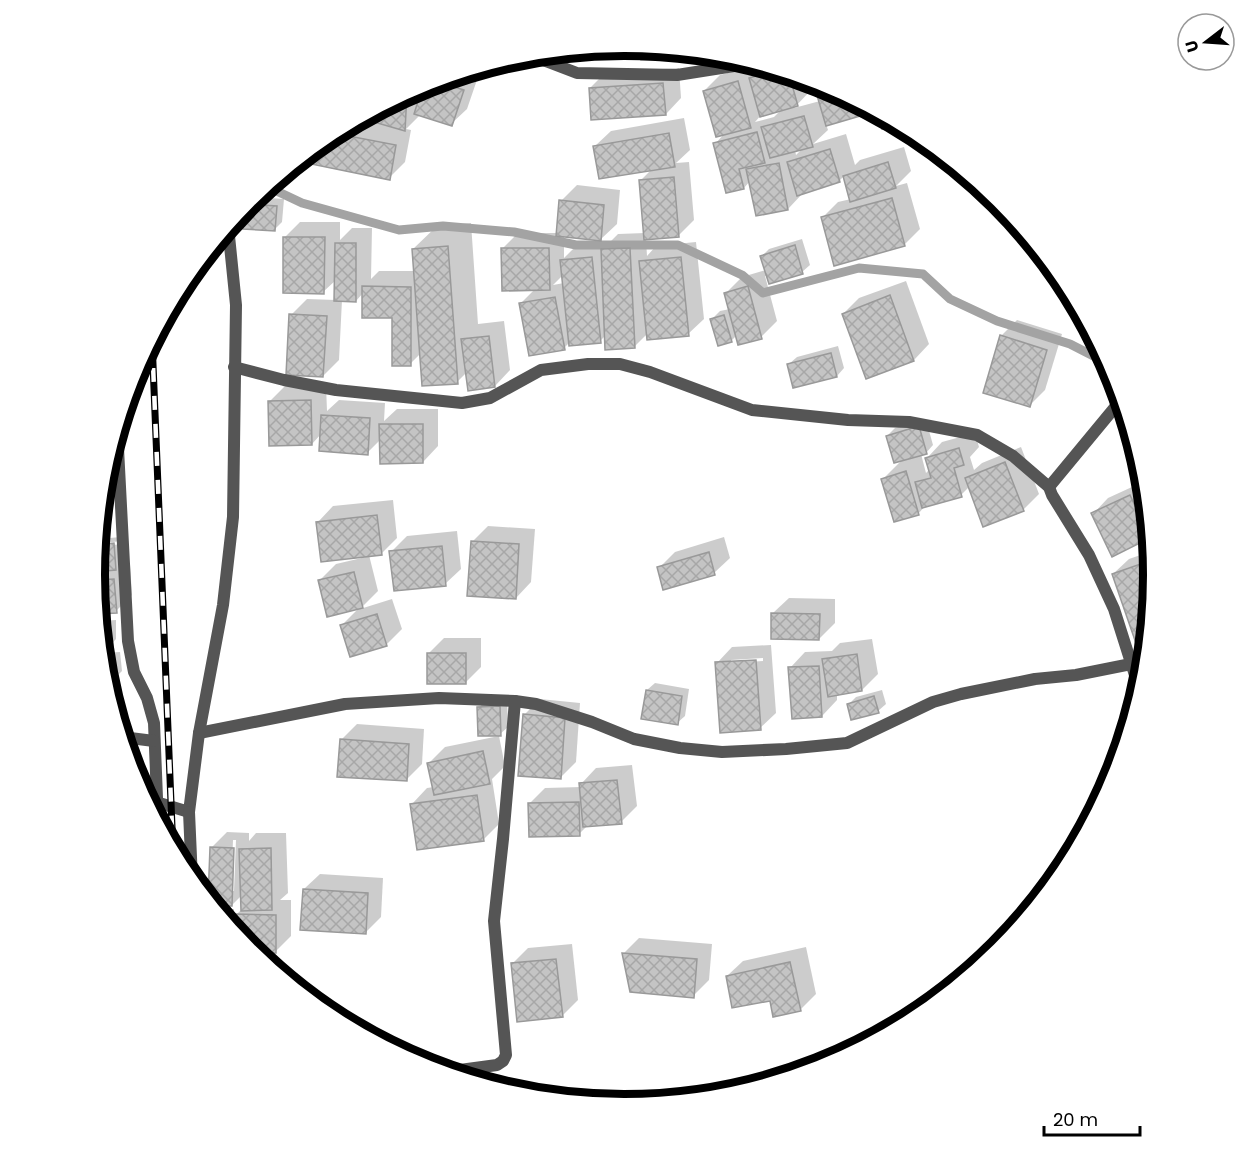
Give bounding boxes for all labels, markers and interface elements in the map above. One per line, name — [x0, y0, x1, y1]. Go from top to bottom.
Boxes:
north arrow — [1176, 12, 1236, 72]
text: U — [1179, 37, 1205, 55]
scale bar — [1044, 1099, 1140, 1137]
text: 20 m — [1053, 1107, 1098, 1132]

